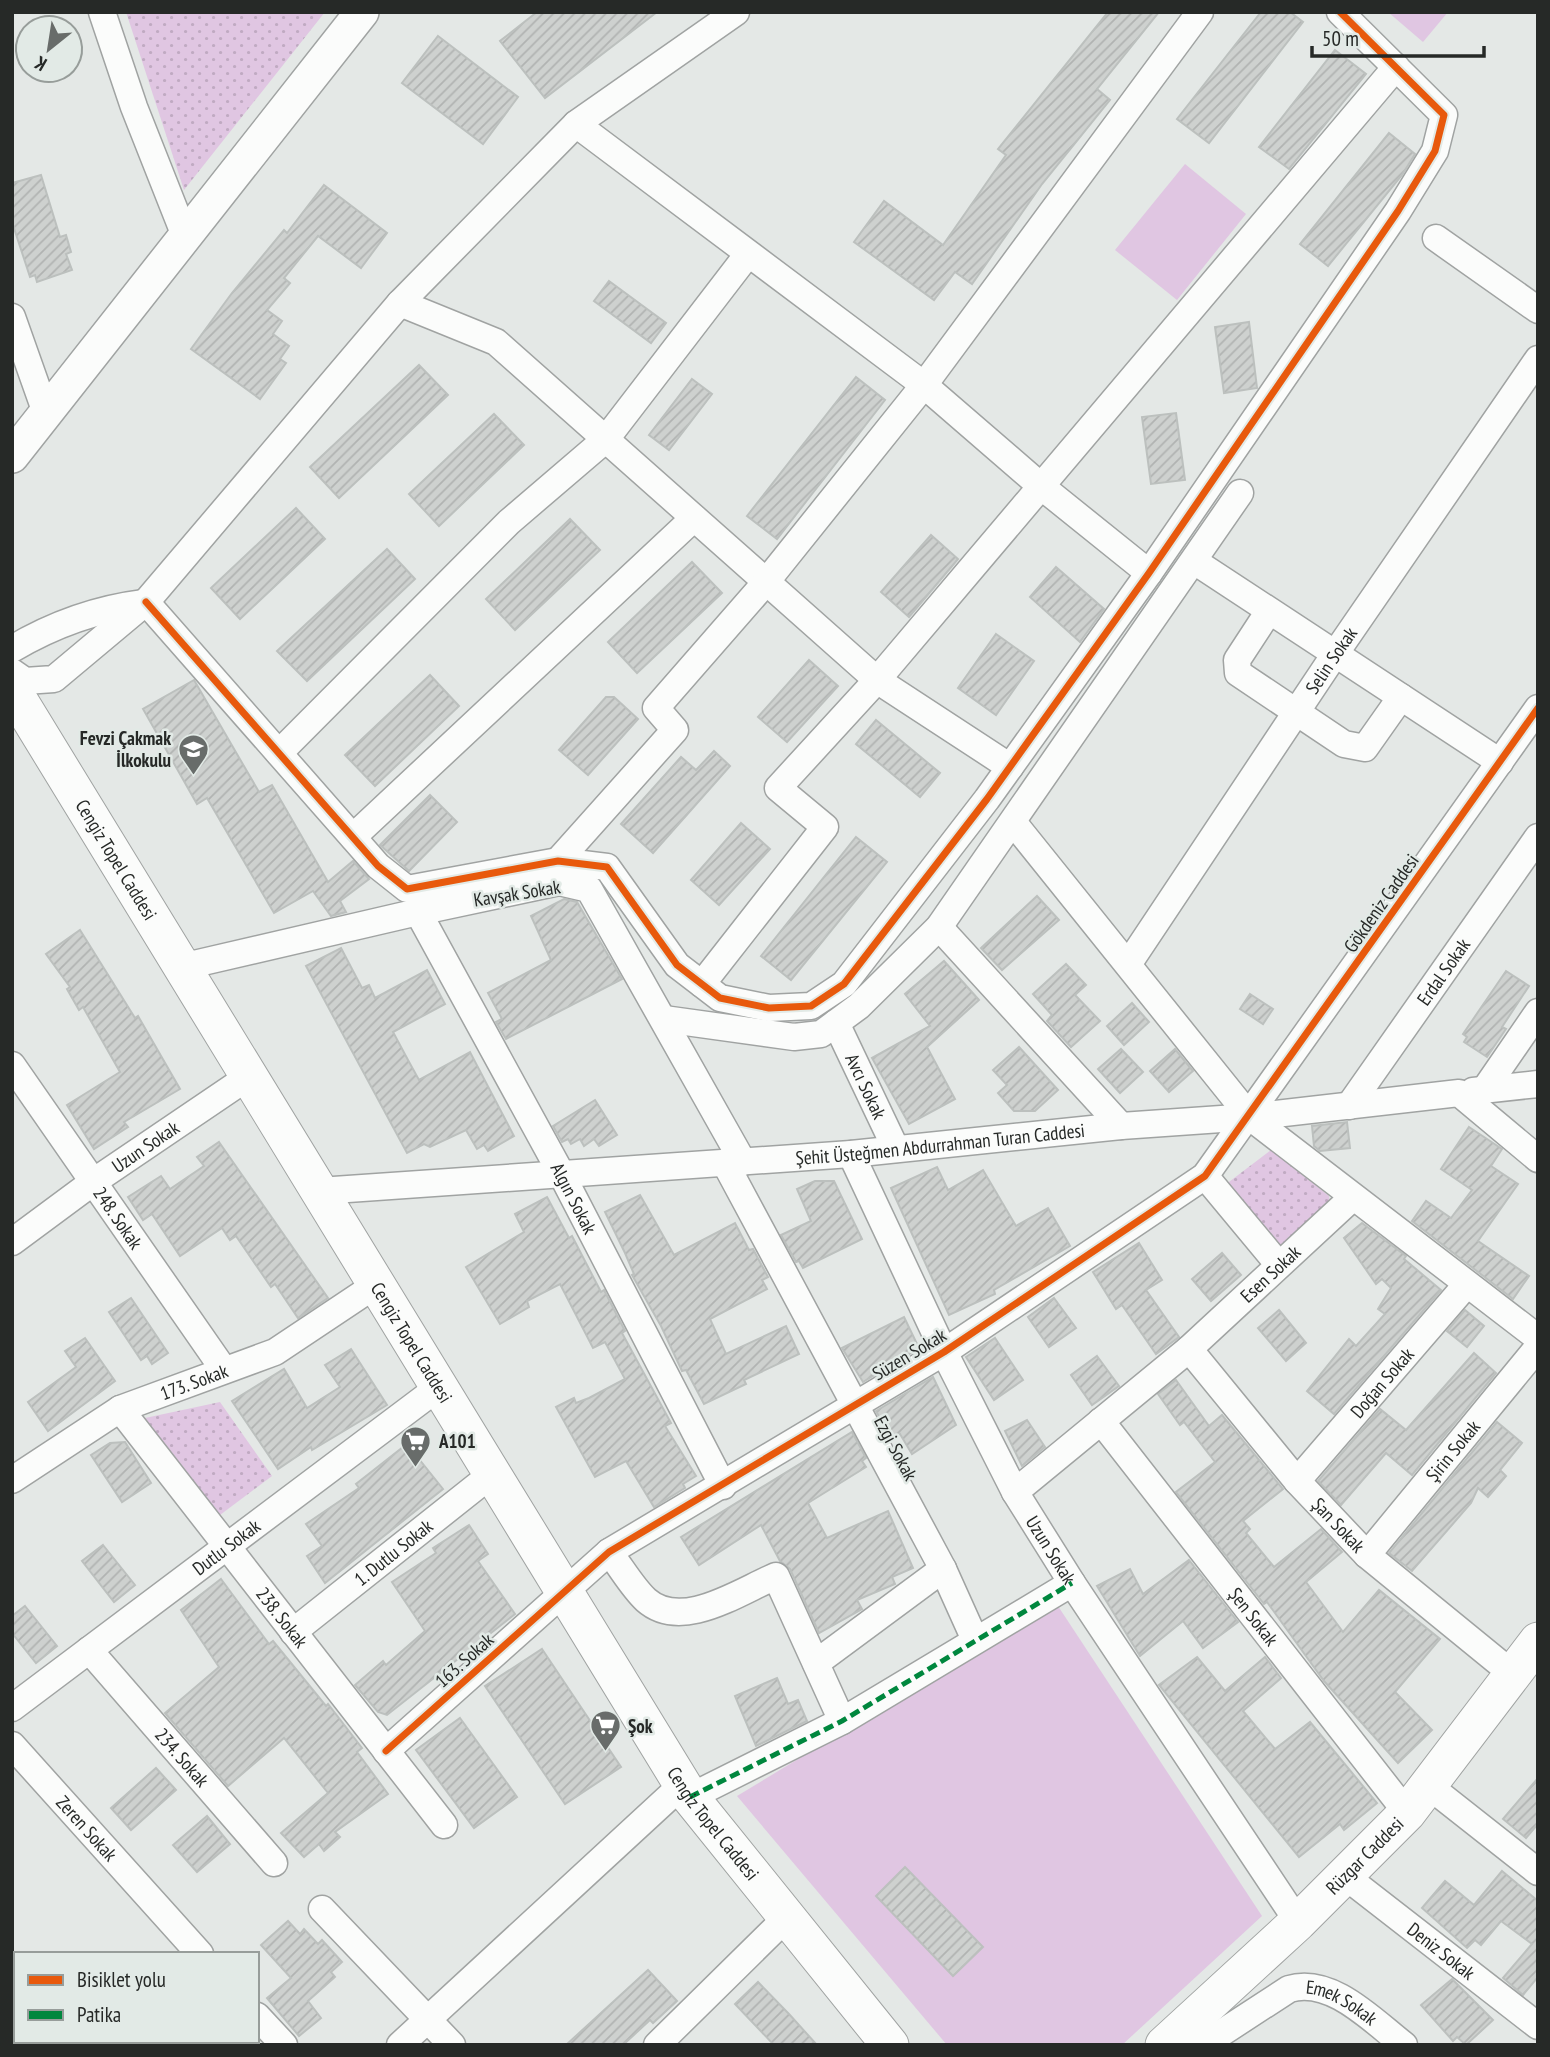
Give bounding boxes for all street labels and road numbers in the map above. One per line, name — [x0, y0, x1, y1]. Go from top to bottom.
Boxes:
street label: Selin Sokak — [1300, 622, 1363, 698]
street label: Cengiz Topel Caddesi — [70, 795, 162, 924]
street label: Gökdeniz Caddesi — [1338, 849, 1424, 957]
street label: Kavşak Sokak — [472, 874, 563, 912]
street label: Erdal Sokak — [1412, 933, 1475, 1010]
street label: Avcı Sokak — [840, 1050, 892, 1123]
street label: Uzun Sokak — [107, 1115, 184, 1178]
street label: Şehit Üsteğmen Abdurrahman Turan Caddesi — [795, 1118, 1086, 1170]
street label: Algın Sokak — [546, 1158, 603, 1238]
street label: 248. Sokak — [88, 1182, 149, 1254]
street label: Esen Sokak — [1235, 1239, 1306, 1308]
street label: Cengiz Topel Caddesi — [366, 1278, 458, 1407]
street label: Süzen Sokak — [868, 1322, 951, 1385]
street label: Doğan Sokak — [1345, 1342, 1419, 1423]
street label: 173. Sokak — [157, 1358, 232, 1405]
street label: Ezgi Sokak — [869, 1412, 923, 1485]
street label: Şirin Sokak — [1420, 1415, 1485, 1486]
street label: Şan Sokak — [1307, 1492, 1371, 1558]
street label: Uzun Sokak — [1021, 1511, 1082, 1589]
street label: Dutlu Sokak — [187, 1513, 265, 1580]
street label: 1. Dutlu Sokak — [349, 1514, 438, 1591]
street label: 238. Sokak — [251, 1582, 314, 1653]
street label: Şen Sokak — [1224, 1583, 1284, 1651]
street label: 163. Sokak — [430, 1627, 499, 1693]
street label: 234. Sokak — [150, 1723, 215, 1792]
street label: Cengiz Topel Caddesi — [662, 1762, 764, 1885]
street label: Zeren Sokak — [51, 1791, 123, 1866]
street label: Rüzgar Caddesi — [1321, 1812, 1408, 1899]
street label: Deniz Sokak — [1403, 1917, 1481, 1985]
street label: Emek Sokak — [1305, 1975, 1383, 2031]

